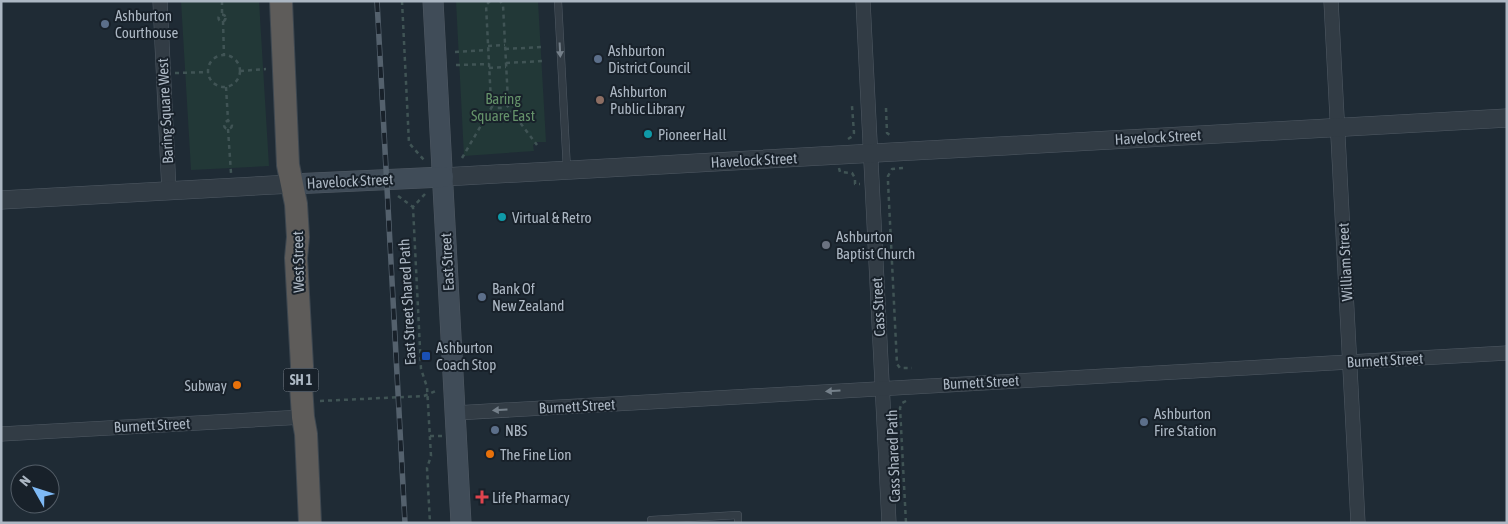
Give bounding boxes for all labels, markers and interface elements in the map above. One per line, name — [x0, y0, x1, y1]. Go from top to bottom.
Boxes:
place label: Ashburton Courthouse — [115, 7, 179, 41]
marker: Ashburton Courthouse — [99, 18, 111, 30]
one-way arrow — [557, 42, 565, 58]
place label: Ashburton District Council — [608, 42, 691, 76]
marker: Ashburton District Council — [592, 53, 604, 65]
street label: Baring Square West — [154, 58, 176, 164]
place label: Ashburton Public Library — [610, 83, 685, 117]
park label: Baring Square East — [471, 90, 535, 124]
marker: Ashburton Public Library — [594, 94, 606, 106]
place label: Pioneer Hall — [658, 126, 727, 143]
street label: Havelock Street — [1114, 126, 1202, 148]
marker: Pioneer Hall — [642, 128, 654, 140]
street label: Havelock Street — [710, 149, 798, 171]
street label: Havelock Street — [306, 170, 394, 192]
place label: Virtual & Retro — [512, 209, 592, 226]
marker: Virtual & Retro — [496, 211, 508, 223]
street label: William Street — [1334, 222, 1356, 302]
place label: Ashburton Baptist Church — [836, 228, 915, 262]
street label: West Street — [289, 231, 307, 293]
street label: East Street — [437, 233, 457, 291]
street label: East Street Shared Path — [395, 238, 419, 366]
marker: Ashburton Baptist Church — [820, 239, 832, 251]
street label: Cass Street — [868, 277, 888, 337]
place label: Bank Of New Zealand — [492, 280, 564, 314]
marker: Bank Of New Zealand — [476, 291, 488, 303]
place label: Ashburton Coach Stop — [436, 339, 496, 373]
marker: Ashburton Coach Stop — [420, 350, 432, 362]
street label: Burnett Street — [1346, 350, 1424, 370]
road number: SH 1 — [284, 368, 318, 392]
street label: Burnett Street — [942, 372, 1020, 392]
place label: Subway — [185, 377, 227, 394]
marker: Subway — [231, 379, 243, 391]
one-way arrow — [825, 388, 841, 396]
street label: Burnett Street — [538, 396, 616, 416]
place label: Ashburton Fire Station — [1154, 405, 1216, 439]
one-way arrow — [492, 407, 508, 415]
street label: Cass Shared Path — [883, 409, 903, 503]
street label: Burnett Street — [113, 415, 191, 435]
marker: Ashburton Fire Station — [1138, 416, 1150, 428]
place label: NBS — [505, 422, 527, 439]
marker: NBS — [489, 424, 501, 436]
place label: The Fine Lion — [500, 446, 572, 463]
marker: The Fine Lion — [484, 448, 496, 460]
north arrow — [10, 464, 60, 514]
text: N — [16, 473, 34, 489]
place label: Life Pharmacy — [492, 489, 570, 506]
marker: Life Pharmacy — [476, 491, 488, 503]

